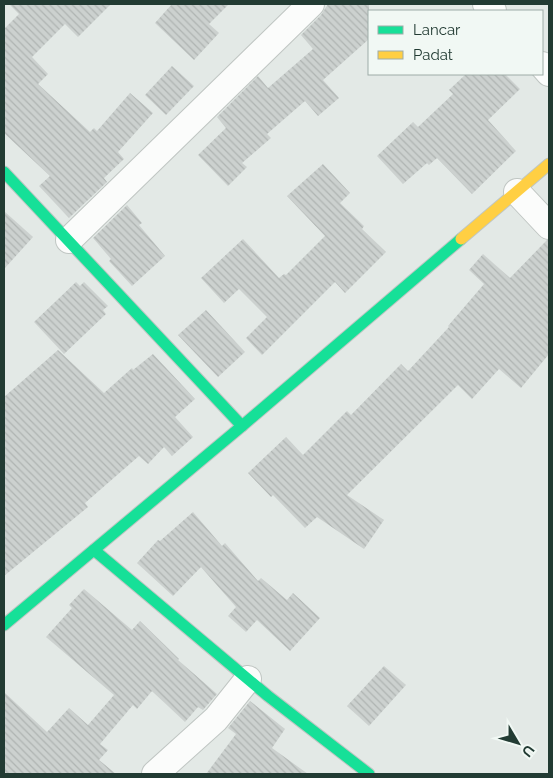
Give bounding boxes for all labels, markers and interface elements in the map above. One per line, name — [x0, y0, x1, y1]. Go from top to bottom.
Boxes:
legend — [368, 10, 543, 75]
text: Lancar — [413, 21, 461, 39]
text: Padat — [413, 46, 453, 64]
north arrow — [493, 718, 543, 768]
text: U — [519, 742, 538, 760]

